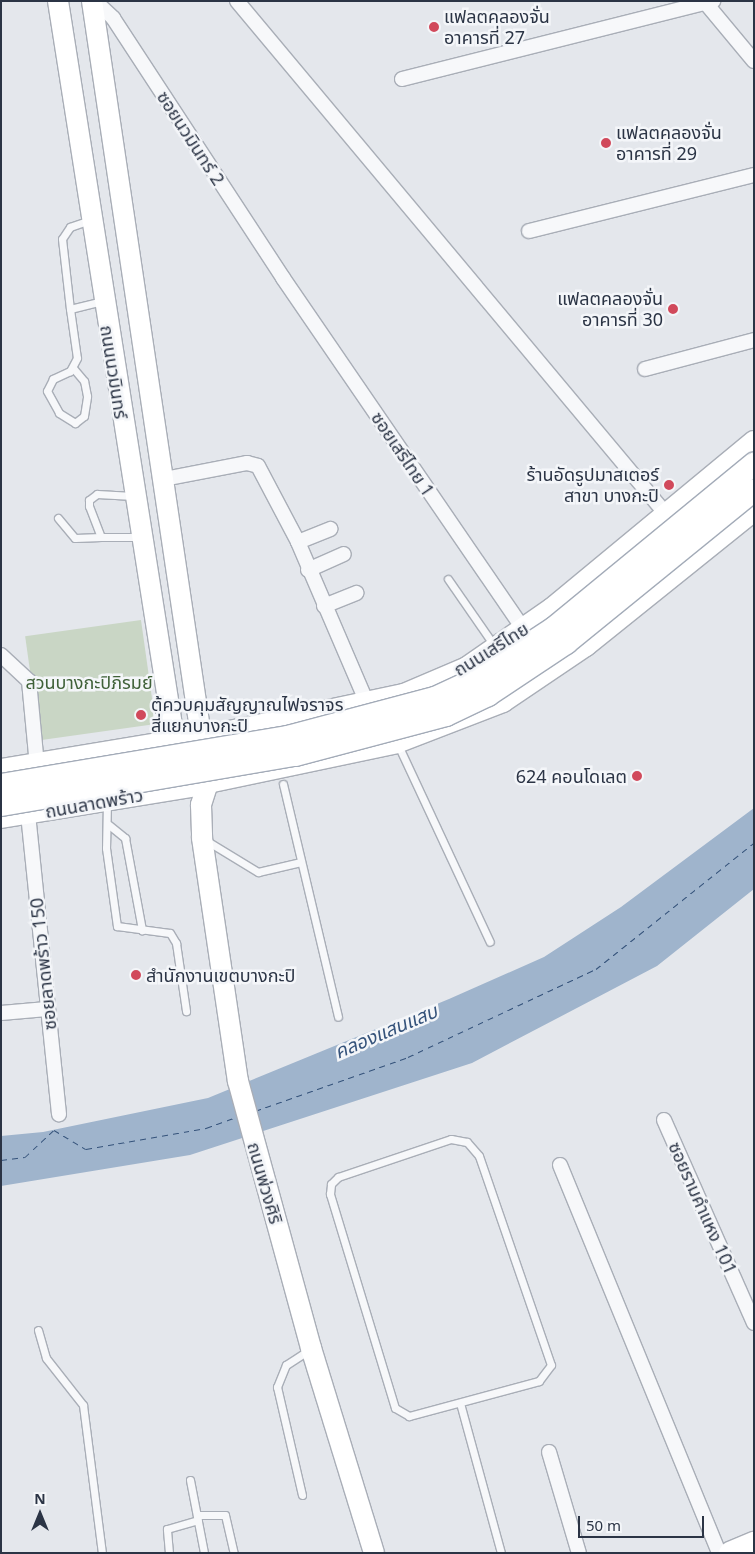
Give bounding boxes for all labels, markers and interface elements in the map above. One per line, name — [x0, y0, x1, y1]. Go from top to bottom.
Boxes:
place label: แฟลตคลองจั่น อาคารที่ 27 — [444, 6, 550, 48]
marker: แฟลตคลองจั่น อาคารที่ 27 — [428, 21, 440, 33]
street label: ซอยนวมินทร์ 2 — [153, 87, 229, 189]
place label: แฟลตคลองจั่น อาคารที่ 29 — [616, 122, 722, 164]
marker: แฟลตคลองจั่น อาคารที่ 29 — [600, 137, 612, 149]
place label: แฟลตคลองจั่น อาคารที่ 30 — [557, 288, 663, 330]
marker: แฟลตคลองจั่น อาคารที่ 30 — [667, 303, 679, 315]
street label: ถนนนวมินทร์ — [96, 324, 132, 420]
street label: ซอยเสรีไทย 1 — [367, 408, 439, 500]
place label: ร้านอัดรูปมาสเตอร์ สาขา บางกะปิ — [526, 464, 659, 506]
marker: ร้านอัดรูปมาสเตอร์ สาขา บางกะปิ — [663, 479, 675, 491]
street label: ถนนเสรีไทย — [450, 618, 532, 680]
park label: สวนบางกะปิภิรมย์ — [25, 671, 153, 693]
place label: ตู้ควบคุมสัญญาณไฟจราจร สี่แยกบางกะปิ — [151, 694, 343, 736]
marker: ตู้ควบคุมสัญญาณไฟจราจร สี่แยกบางกะปิ — [135, 709, 147, 721]
place label: 624 คอนโดเลต — [516, 765, 627, 787]
marker: 624 คอนโดเลต — [631, 770, 643, 782]
street label: ถนนลาดพร้าว — [43, 784, 145, 822]
street label: ซอยลาดพร้าว 150 — [25, 897, 61, 1031]
place label: สำนักงานเขตบางกะปิ — [146, 964, 295, 986]
marker: สำนักงานเขตบางกะปิ — [130, 969, 142, 981]
water label: คลองแสนแสบ — [331, 1000, 441, 1064]
street label: ซอยรามคำแหง 101 — [664, 1138, 742, 1278]
street label: ถนนพ่วงศิริ — [243, 1140, 287, 1226]
north arrow — [15, 1489, 65, 1539]
text: N — [34, 1489, 46, 1508]
scale bar — [580, 1506, 706, 1538]
text: 50 m — [586, 1515, 621, 1535]

